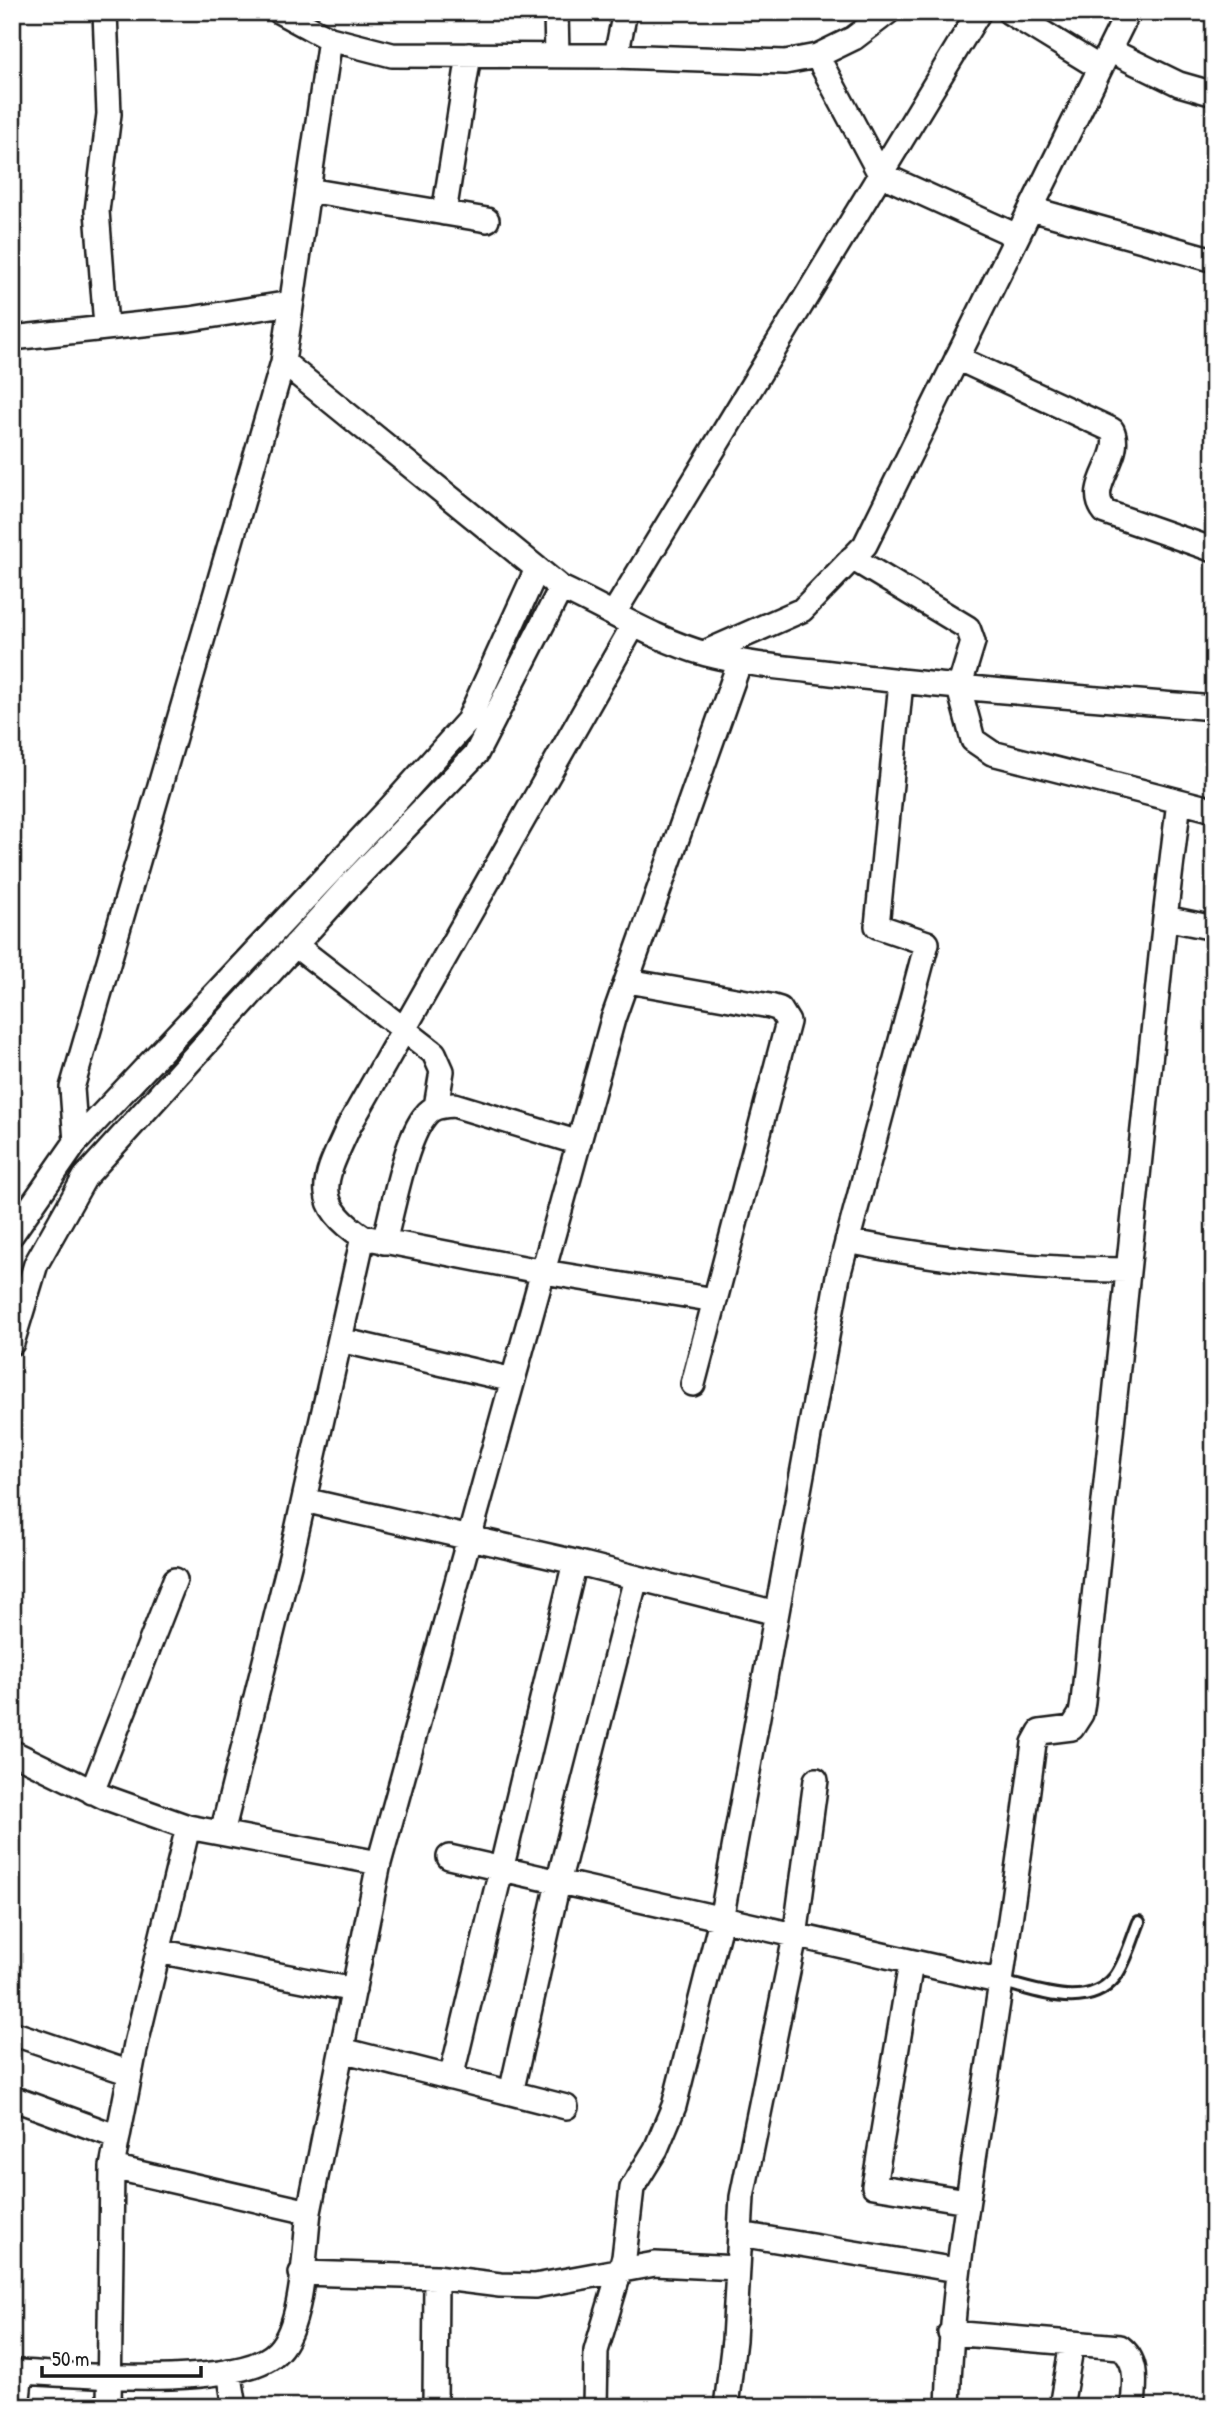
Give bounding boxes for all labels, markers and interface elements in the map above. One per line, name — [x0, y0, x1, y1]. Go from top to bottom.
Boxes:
scale bar — [42, 2335, 201, 2379]
text: 50 m — [52, 2344, 89, 2373]

